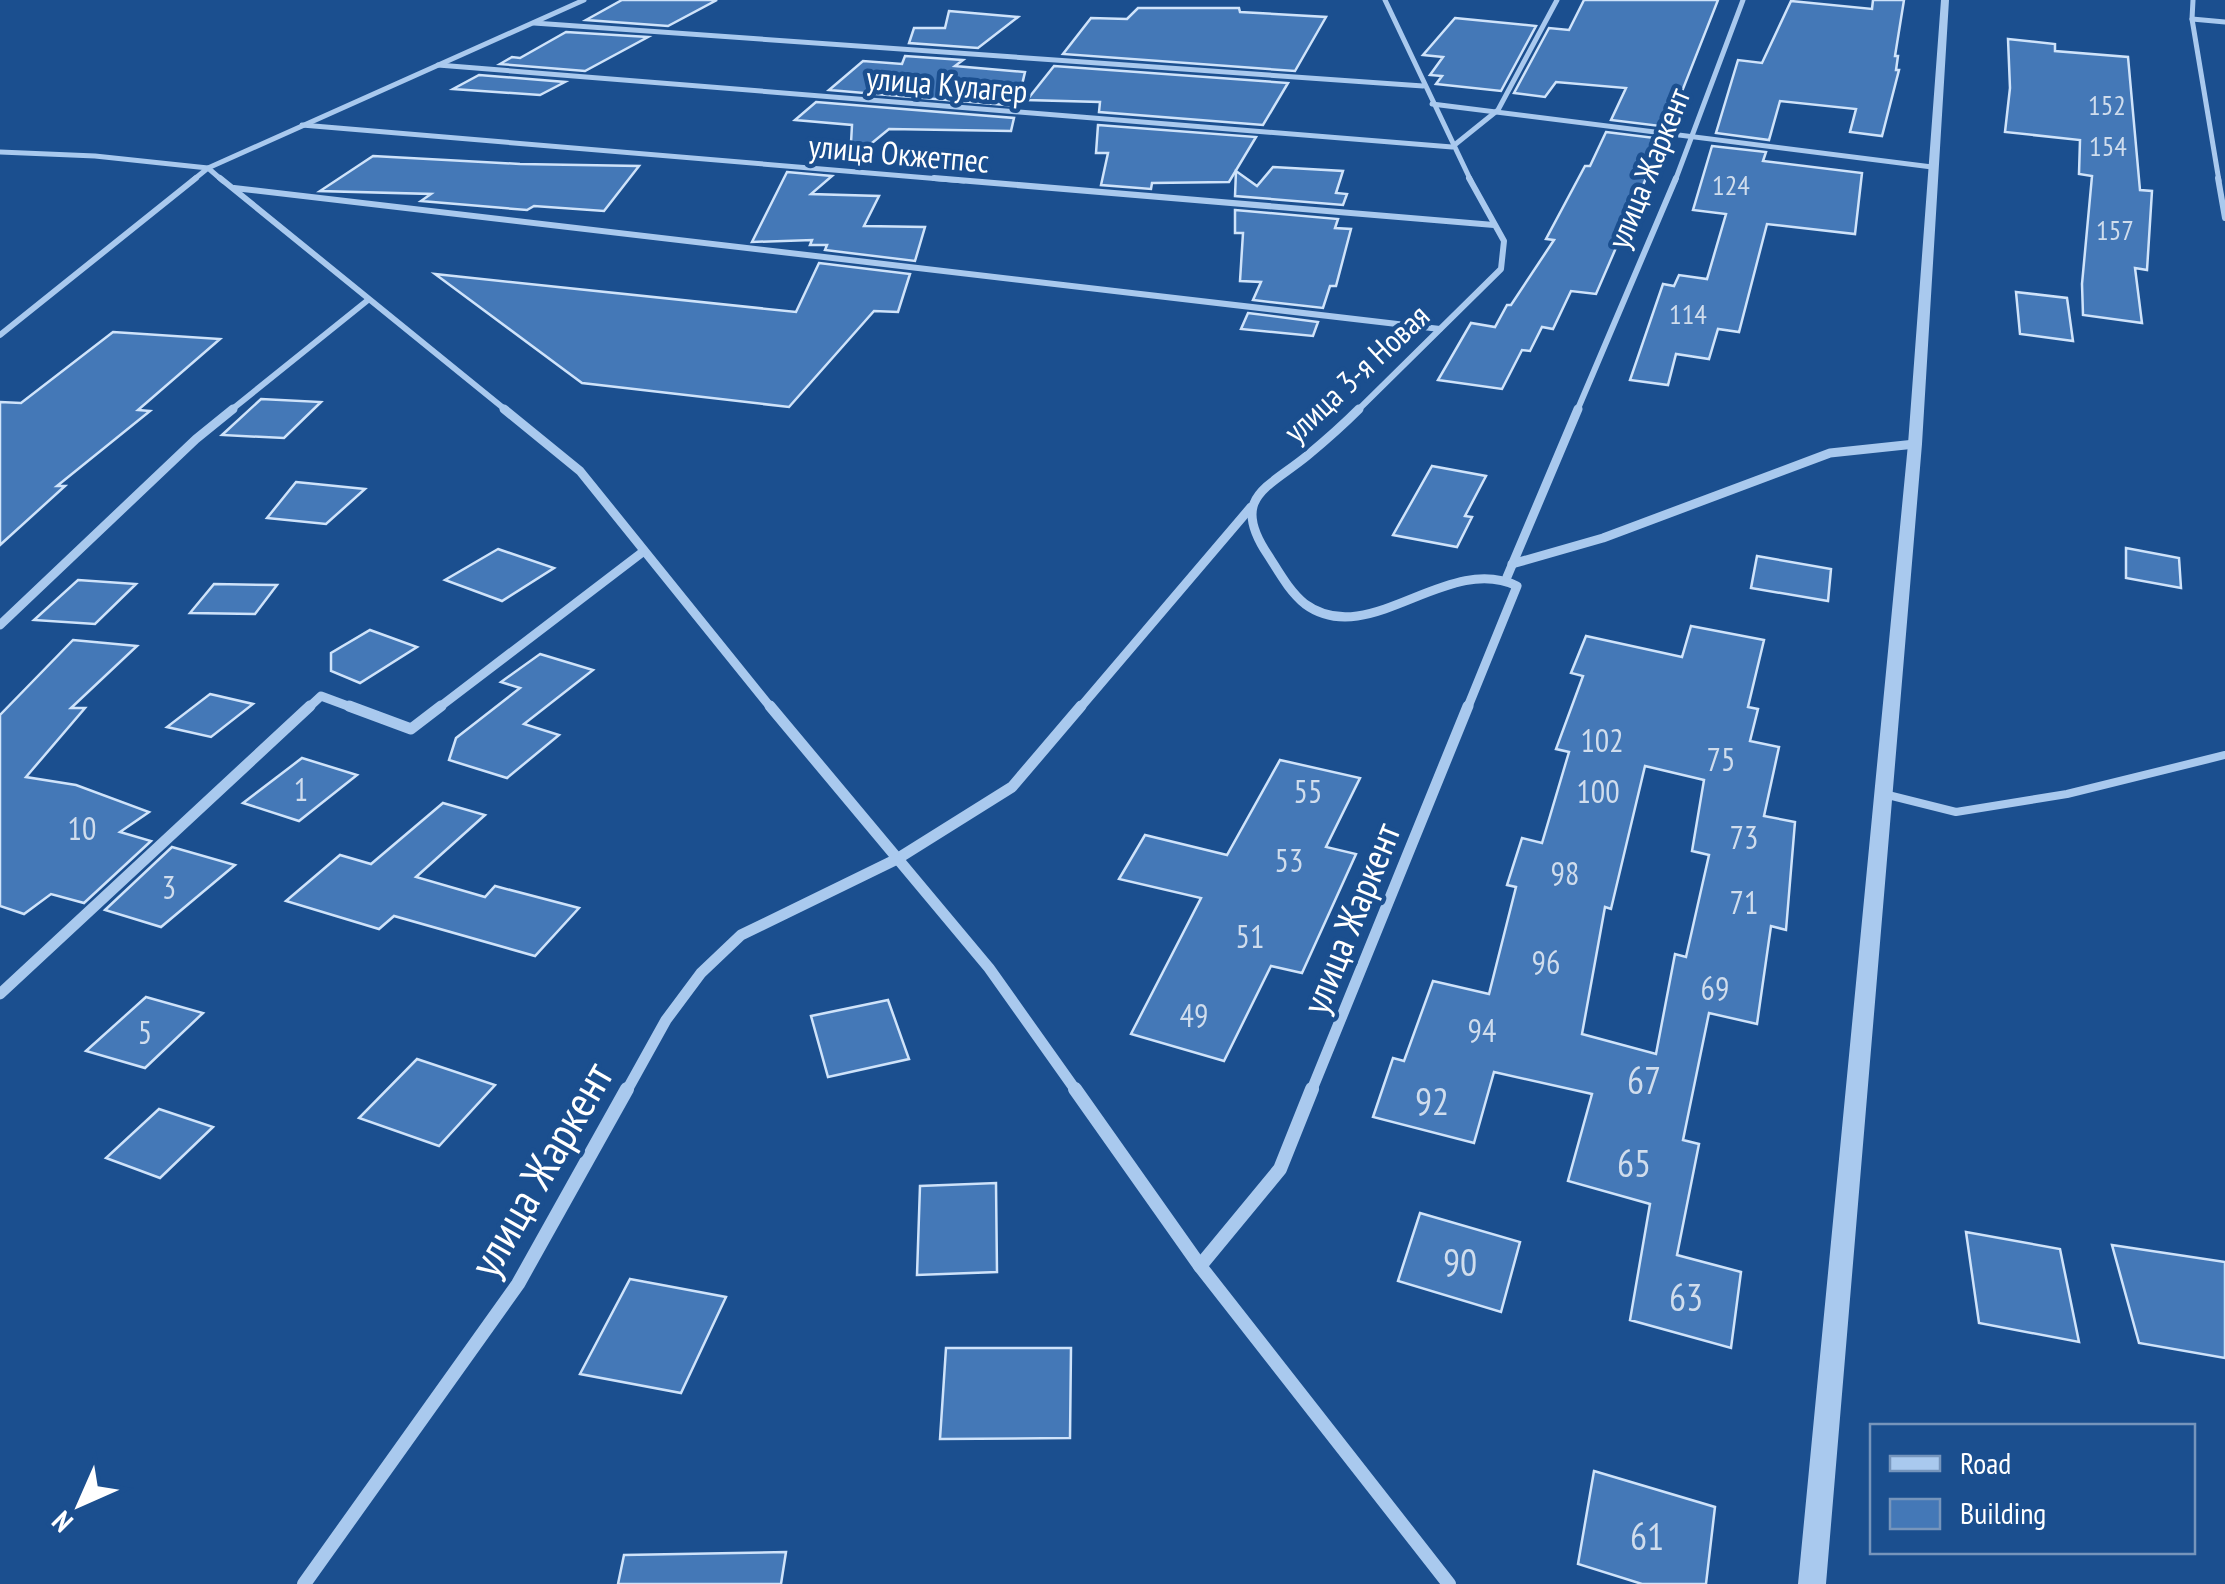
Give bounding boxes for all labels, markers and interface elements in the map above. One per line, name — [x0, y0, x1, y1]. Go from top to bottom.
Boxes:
street label: улица Кулагер — [865, 56, 1029, 112]
street label: улица Жаркент — [1597, 81, 1700, 254]
house number: 152 — [2088, 86, 2126, 123]
street label: улица Окжетпес — [807, 124, 991, 182]
house number: 154 — [2089, 127, 2127, 164]
house number: 124 — [1712, 166, 1750, 203]
house number: 157 — [2096, 211, 2134, 248]
street label: улица 3-я Новая — [1274, 295, 1438, 451]
house number: 114 — [1669, 295, 1707, 332]
house number: 102 — [1580, 719, 1624, 761]
house number: 75 — [1707, 738, 1735, 780]
house number: 1 — [294, 768, 308, 810]
house number: 55 — [1294, 770, 1322, 812]
house number: 100 — [1576, 770, 1620, 812]
house number: 10 — [68, 807, 96, 849]
street label: улица Жаркент — [1290, 815, 1411, 1021]
house number: 73 — [1730, 816, 1758, 858]
house number: 53 — [1275, 839, 1303, 881]
house number: 98 — [1551, 852, 1579, 894]
house number: 3 — [162, 866, 176, 908]
house number: 71 — [1730, 881, 1758, 923]
house number: 51 — [1236, 915, 1264, 957]
house number: 96 — [1532, 941, 1560, 983]
house number: 69 — [1701, 967, 1729, 1009]
house number: 49 — [1180, 994, 1208, 1036]
house number: 94 — [1468, 1009, 1496, 1051]
house number: 5 — [138, 1011, 152, 1053]
street label: улица Жаркент — [455, 1051, 625, 1287]
house number: 67 — [1627, 1055, 1661, 1104]
house number: 92 — [1415, 1076, 1449, 1125]
house number: 65 — [1617, 1138, 1651, 1187]
house number: 90 — [1443, 1237, 1477, 1286]
house number: 63 — [1669, 1272, 1703, 1321]
legend — [1870, 1424, 2195, 1554]
text: Road — [1960, 1443, 2011, 1482]
north arrow — [30, 1454, 130, 1554]
text: Building — [1960, 1493, 2046, 1532]
text: N — [44, 1504, 80, 1540]
house number: 61 — [1630, 1511, 1664, 1560]

